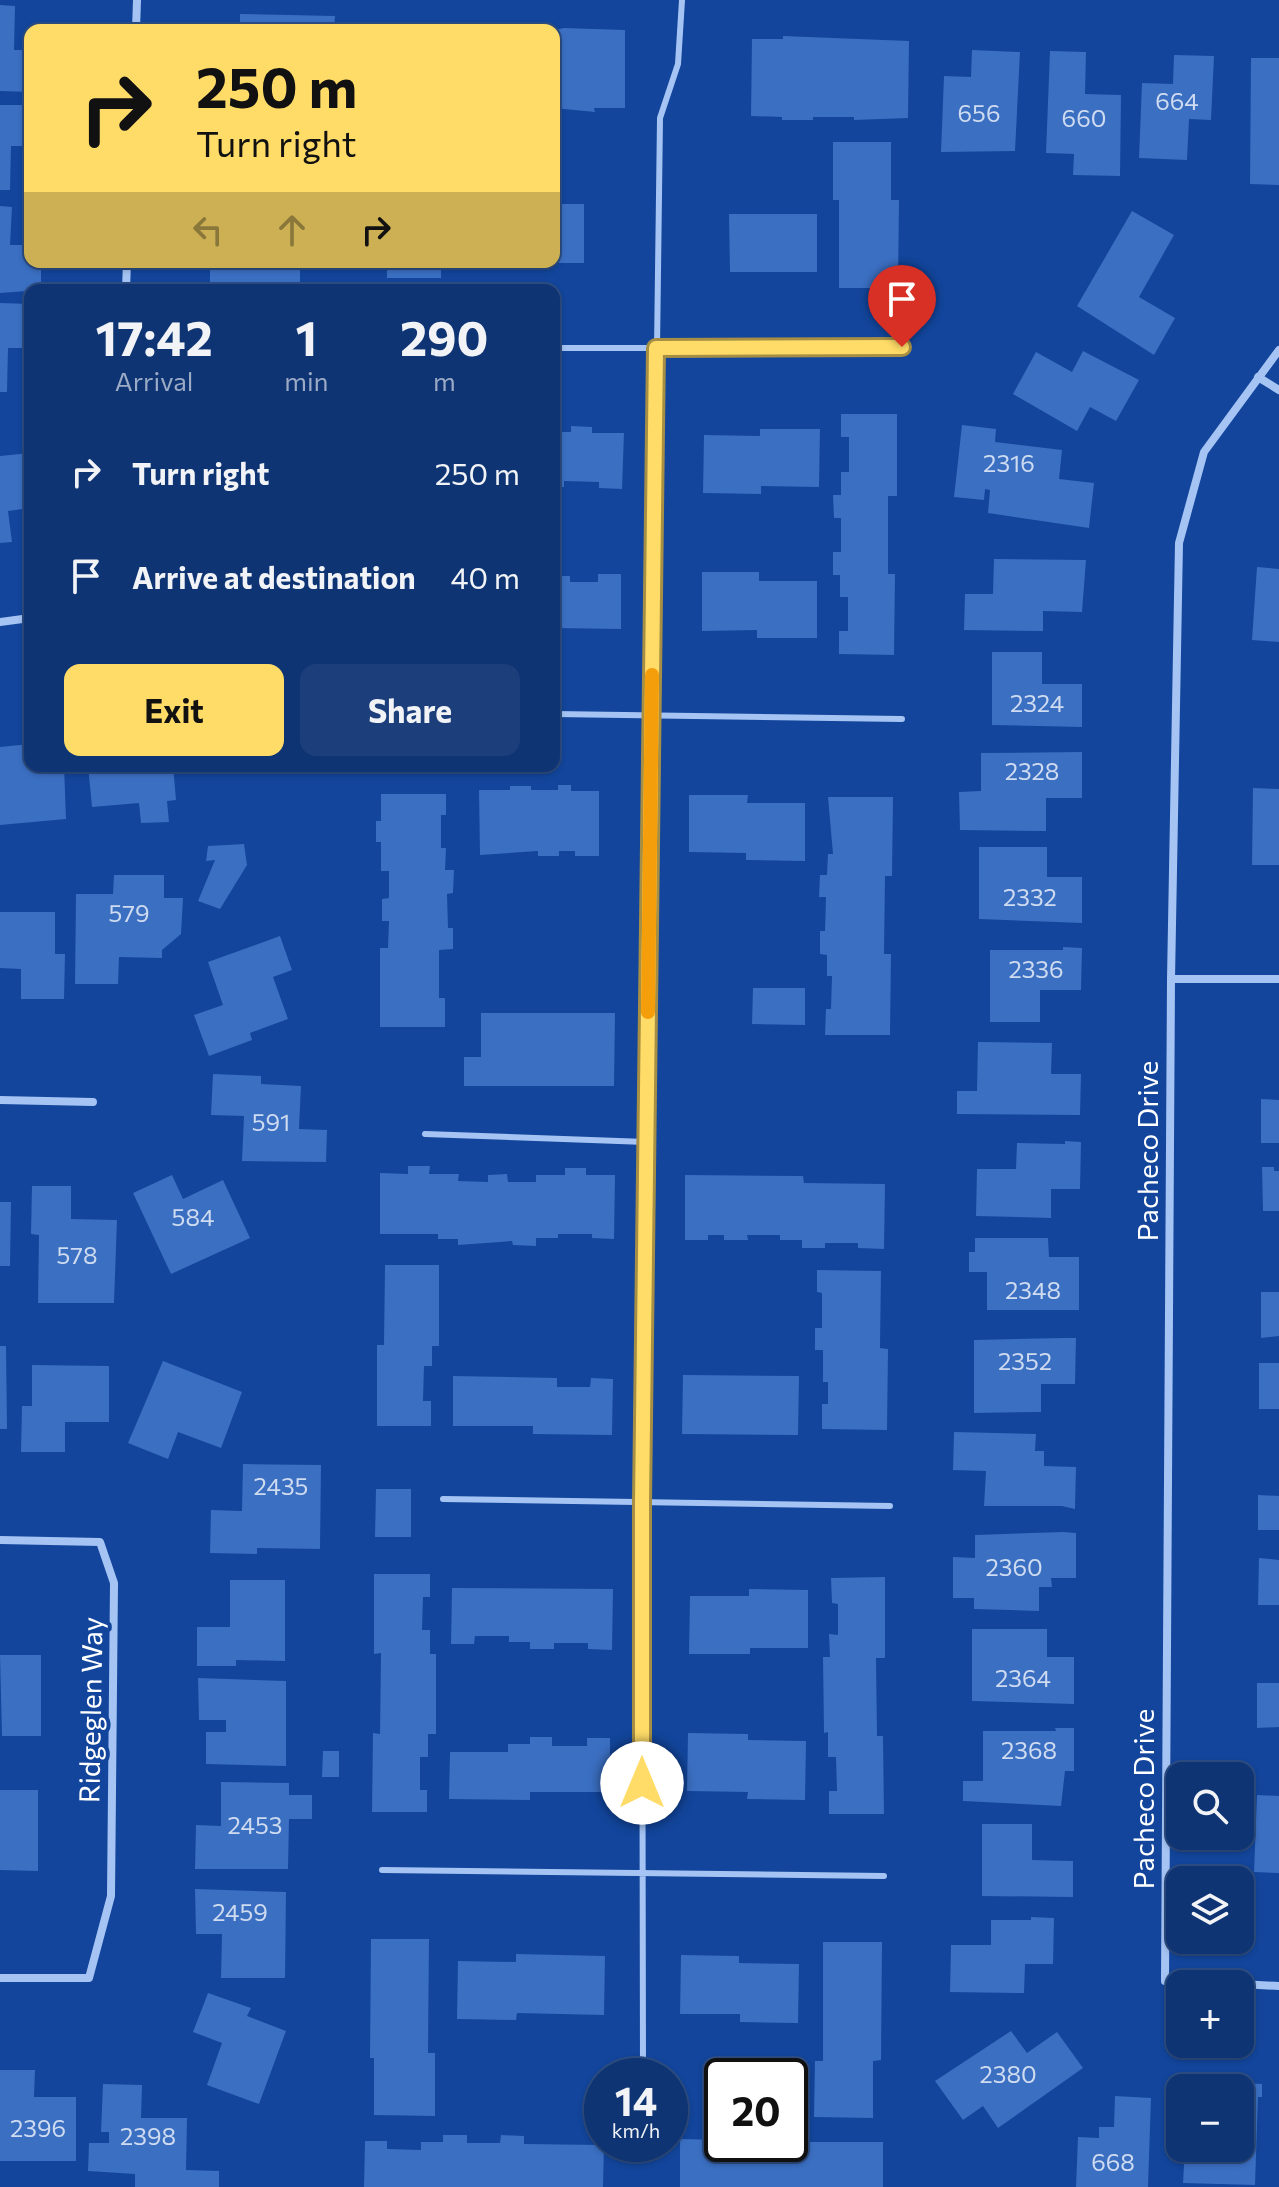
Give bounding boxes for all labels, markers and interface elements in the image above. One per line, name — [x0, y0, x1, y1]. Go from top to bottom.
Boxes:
text: 250 m — [196, 51, 357, 120]
icon: right — [64, 56, 168, 160]
house number: 664 — [1155, 86, 1199, 115]
house number: 656 — [958, 98, 1000, 127]
house number: 660 — [1062, 103, 1106, 132]
text: Turn right — [196, 120, 357, 164]
icon: left — [186, 208, 230, 252]
icon: ahead — [270, 208, 314, 252]
icon: right — [354, 208, 398, 252]
pin — [868, 265, 936, 347]
icon: arrive — [880, 277, 924, 321]
text: 17:42 — [96, 307, 213, 366]
text: 1 — [295, 307, 317, 366]
text: 290 — [400, 307, 489, 366]
text: Arrival — [115, 365, 193, 396]
text: min — [284, 365, 328, 396]
text: m — [433, 365, 456, 396]
house number: 2316 — [983, 448, 1035, 477]
icon: right — [64, 450, 108, 494]
text: Turn right — [132, 454, 269, 491]
text: 250 m — [435, 454, 520, 491]
icon: arrive — [64, 554, 108, 598]
text: Arrive at destination — [132, 558, 416, 595]
text: 40 m — [451, 558, 520, 595]
button: Exit — [64, 664, 284, 756]
button: Share — [300, 664, 520, 756]
house number: 2324 — [1010, 688, 1064, 717]
house number: 2328 — [1005, 756, 1059, 785]
house number: 2332 — [1003, 882, 1057, 911]
house number: 579 — [109, 898, 149, 927]
house number: 2336 — [1008, 954, 1064, 983]
street label: Pacheco Drive — [1130, 1061, 1164, 1241]
house number: 591 — [252, 1107, 290, 1136]
house number: 584 — [172, 1202, 214, 1231]
house number: 578 — [57, 1240, 97, 1269]
house number: 2348 — [1005, 1275, 1061, 1304]
house number: 2352 — [998, 1346, 1052, 1375]
house number: 2435 — [254, 1471, 308, 1500]
house number: 2360 — [985, 1552, 1043, 1581]
street label: Ridgeglen Way — [71, 1617, 109, 1803]
house number: 2364 — [995, 1663, 1051, 1692]
street label: Pacheco Drive — [1126, 1709, 1160, 1889]
house number: 2368 — [1001, 1735, 1057, 1764]
position arrow — [600, 1741, 684, 1825]
map controls — [1166, 1762, 1254, 2162]
button: search — [1166, 1762, 1254, 1850]
house number: 2453 — [228, 1810, 282, 1839]
button: layers — [1166, 1866, 1254, 1954]
house number: 2459 — [212, 1897, 268, 1926]
button: + — [1166, 1970, 1254, 2058]
speed limit sign: 20 — [704, 2058, 808, 2162]
house number: 2380 — [979, 2059, 1037, 2088]
button: − — [1166, 2074, 1254, 2162]
text: 14 — [615, 2075, 657, 2124]
house number: 2396 — [10, 2113, 66, 2142]
text: km/h — [612, 2118, 660, 2142]
house number: 2398 — [120, 2121, 176, 2150]
house number: 668 — [1091, 2147, 1135, 2176]

